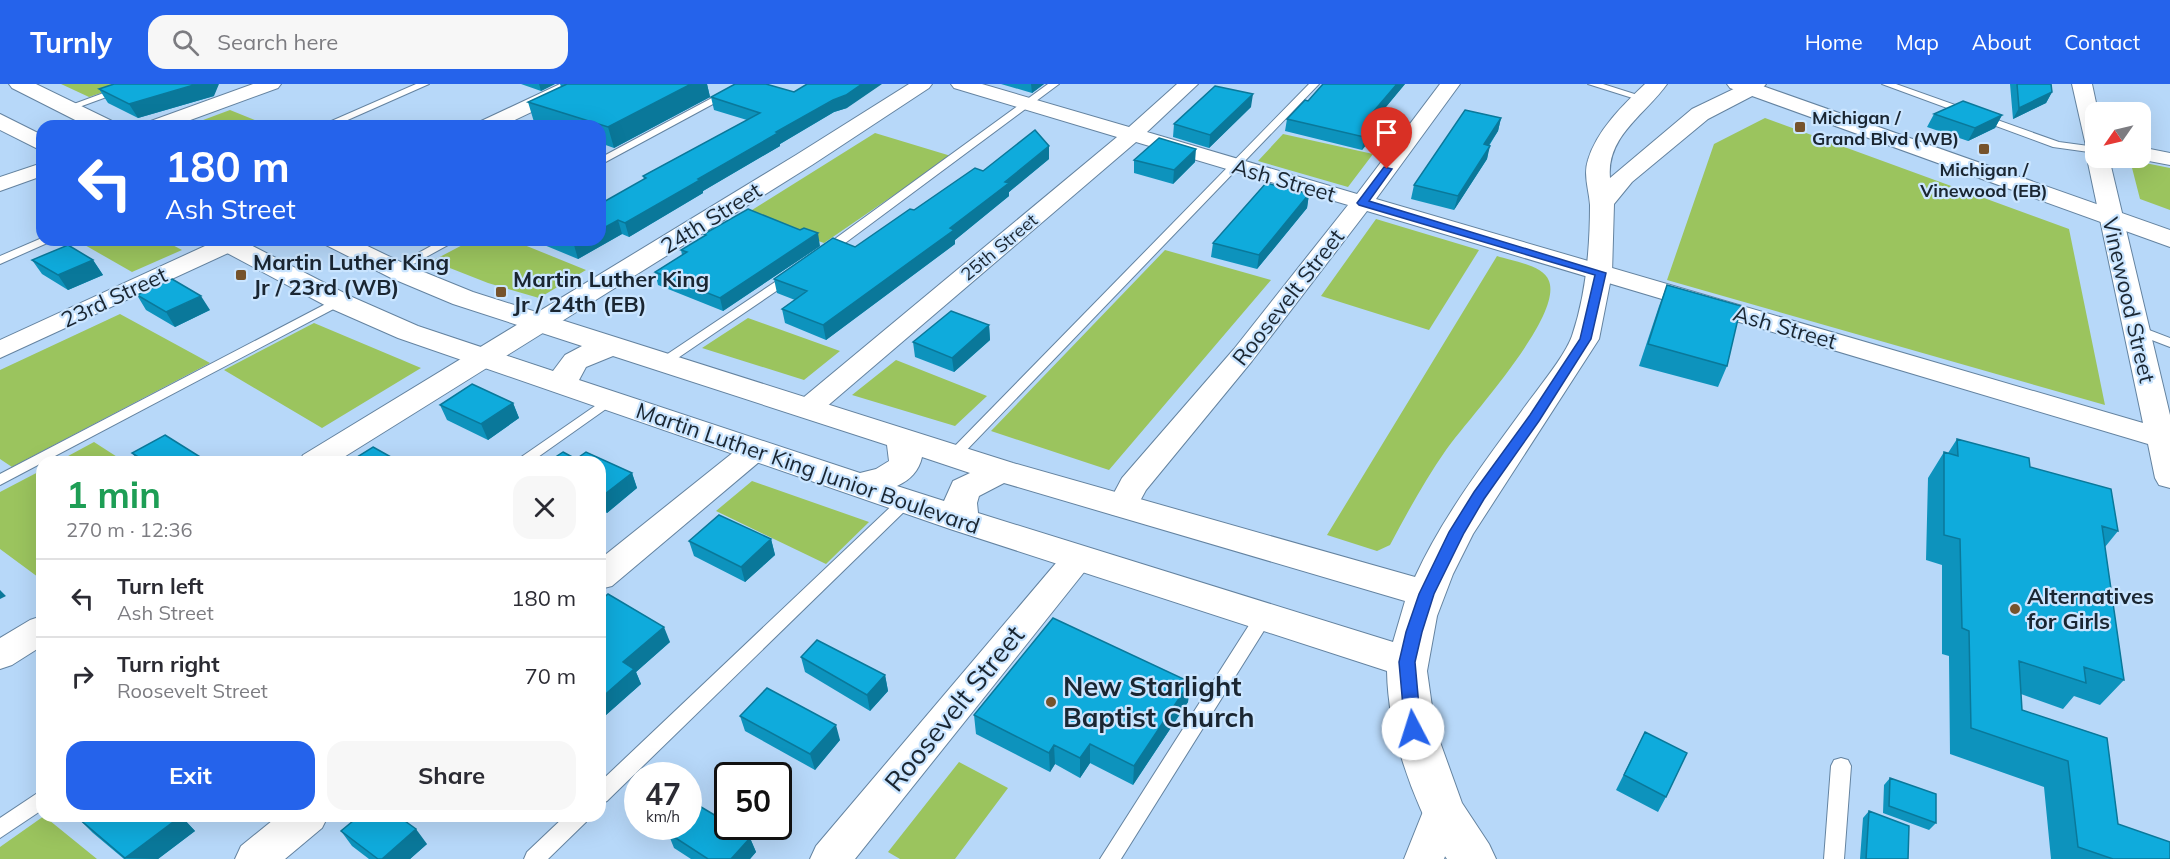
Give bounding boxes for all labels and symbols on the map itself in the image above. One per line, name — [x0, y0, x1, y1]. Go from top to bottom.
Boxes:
north arrow — [2085, 102, 2151, 168]
place label: Michigan / Grand Blvd (WB) — [1812, 106, 1959, 150]
pin — [1361, 107, 1412, 169]
marker: Michigan / Grand Blvd (WB) — [1793, 120, 1807, 134]
marker: Michigan / Vinewood (EB) — [1977, 142, 1991, 156]
street label: Ash Street — [1229, 152, 1339, 208]
place label: Michigan / Vinewood (EB) — [1919, 158, 2048, 202]
street label: 24th Street — [655, 176, 767, 260]
street label: 25th Street — [956, 208, 1042, 286]
street label: Vinewood Street — [2096, 214, 2162, 386]
street label: Roosevelt Street — [1226, 223, 1350, 371]
place label: Martin Luther King Jr / 23rd (WB) — [253, 248, 449, 301]
street label: 23rd Street — [56, 260, 172, 334]
place label: Martin Luther King Jr / 24th (EB) — [513, 265, 709, 318]
marker: Martin Luther King Jr / 23rd (WB) — [234, 268, 248, 282]
marker: Martin Luther King Jr / 24th (EB) — [494, 285, 508, 299]
street label: Ash Street — [1730, 299, 1840, 355]
street label: Martin Luther King Junior Boulevard — [633, 396, 983, 540]
place label: Alternatives for Girls — [2027, 582, 2154, 635]
marker: Alternatives for Girls — [2008, 602, 2022, 616]
street label: Roosevelt Street — [877, 618, 1031, 798]
place label: New Starlight Baptist Church — [1063, 669, 1254, 734]
marker: New Starlight Baptist Church — [1044, 695, 1058, 709]
position arrow — [1381, 697, 1445, 761]
speed limit sign: 50 — [714, 762, 792, 840]

